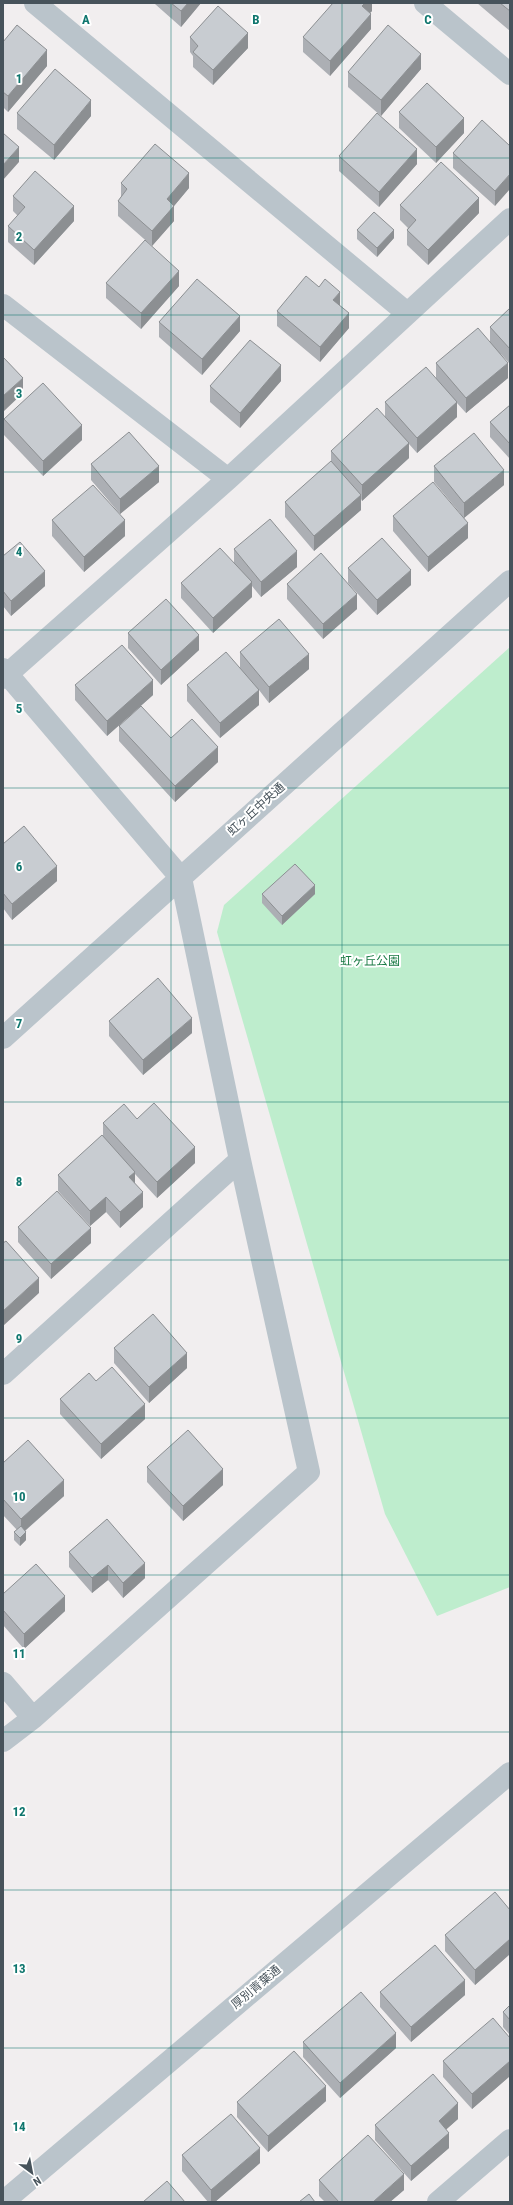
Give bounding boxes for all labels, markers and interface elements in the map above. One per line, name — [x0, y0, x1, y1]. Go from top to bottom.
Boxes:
text: A — [82, 12, 90, 27]
text: B — [252, 12, 260, 27]
text: C — [424, 12, 432, 27]
text: 1 — [16, 71, 22, 86]
text: 2 — [16, 229, 23, 244]
text: 3 — [16, 386, 22, 401]
text: 4 — [16, 544, 23, 559]
text: 5 — [16, 701, 23, 716]
street label: 虹ヶ丘中央通 — [225, 780, 287, 838]
text: 6 — [16, 859, 23, 874]
park label: 虹ヶ丘公園 — [340, 954, 400, 968]
text: 7 — [16, 1016, 23, 1031]
text: 8 — [16, 1174, 22, 1189]
text: 9 — [16, 1331, 22, 1346]
text: 10 — [12, 1489, 26, 1504]
text: 11 — [12, 1646, 26, 1661]
text: 12 — [12, 1804, 26, 1819]
text: 13 — [12, 1961, 26, 1976]
street label: 厚別青葉通 — [229, 1962, 283, 2012]
text: 14 — [12, 2119, 26, 2134]
north arrow — [12, 2153, 52, 2193]
text: N — [31, 2174, 43, 2188]

